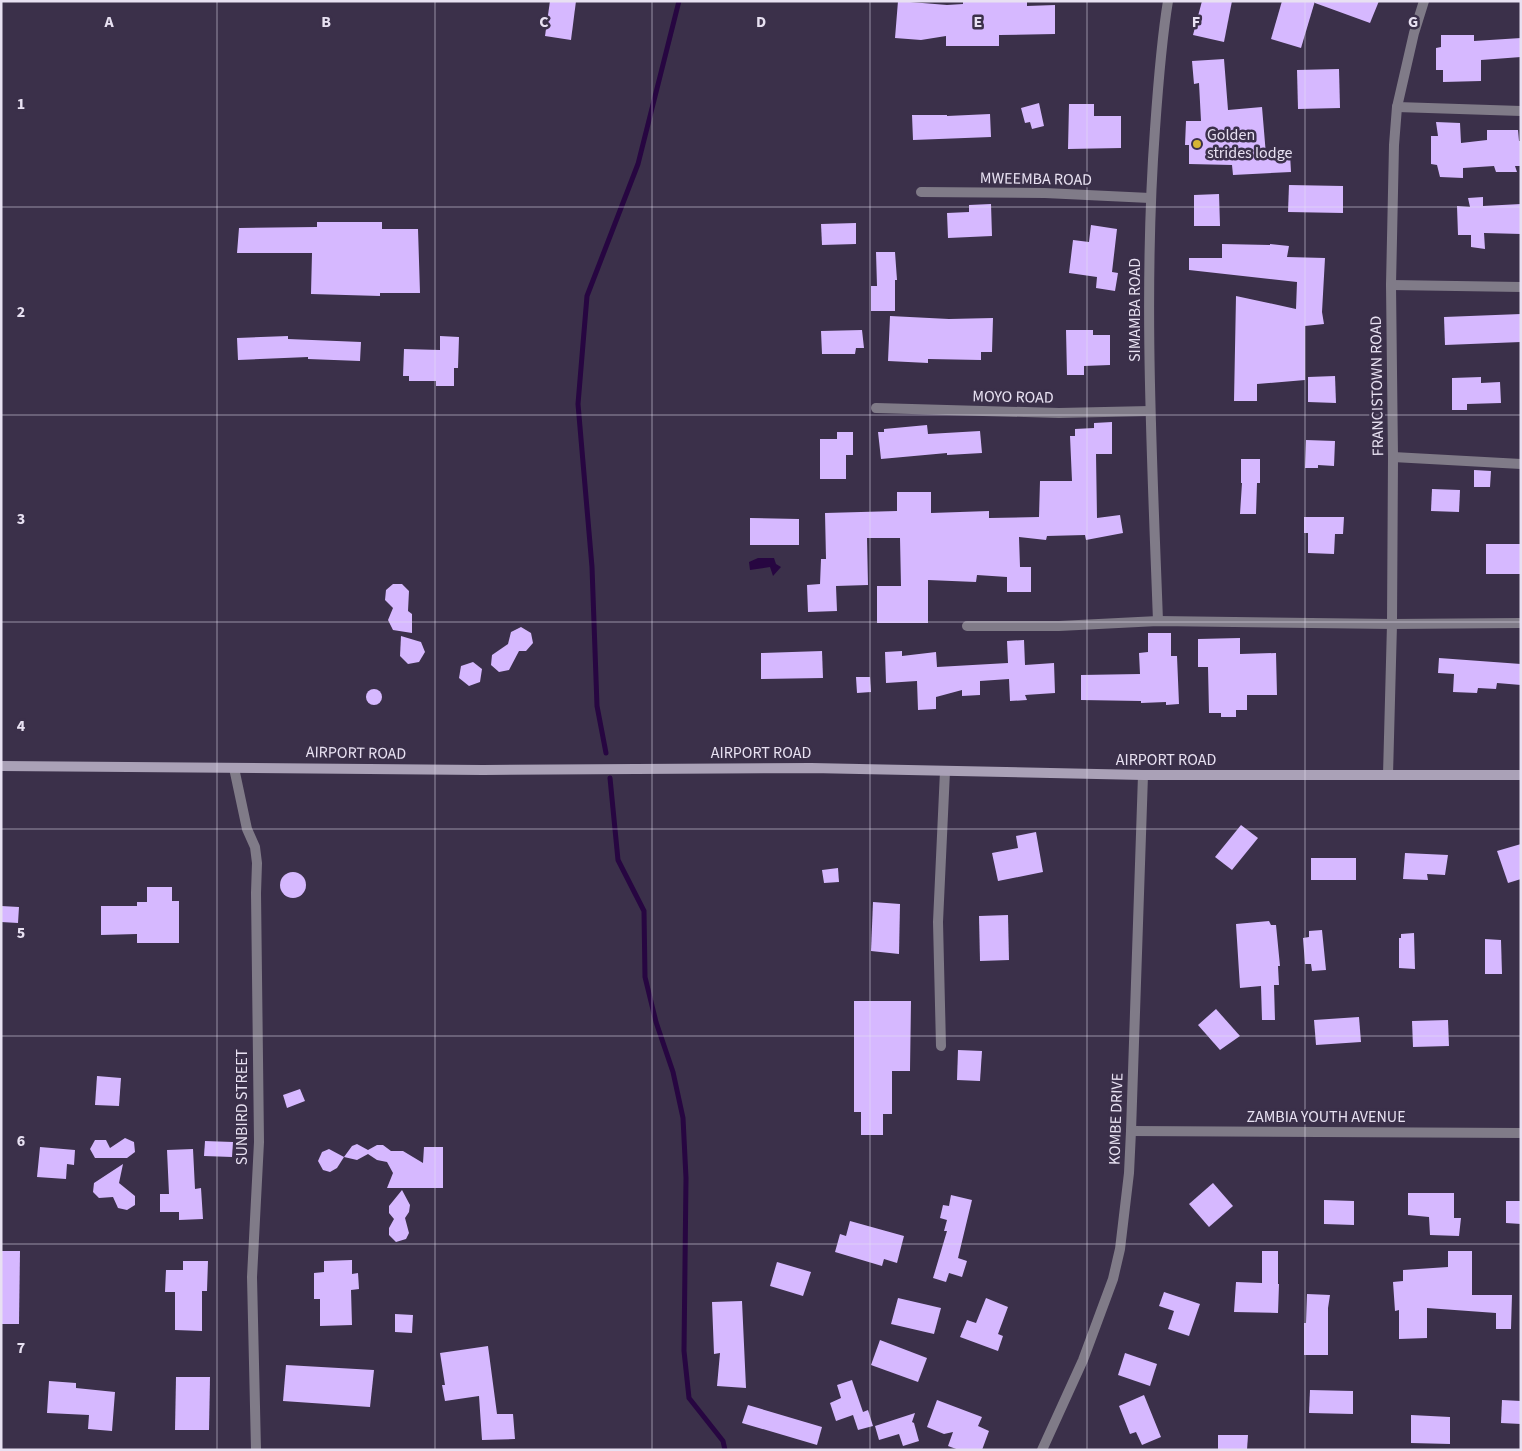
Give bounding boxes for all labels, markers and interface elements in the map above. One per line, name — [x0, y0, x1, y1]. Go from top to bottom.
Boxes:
text: A — [103, 11, 114, 33]
text: B — [321, 11, 331, 33]
text: C — [539, 11, 549, 33]
text: D — [756, 11, 766, 33]
text: E — [974, 11, 982, 33]
text: F — [1192, 11, 1200, 33]
text: G — [1408, 11, 1418, 33]
text: 1 — [17, 93, 25, 115]
place label: Golden strides lodge — [1207, 124, 1292, 164]
marker: Golden strides lodge — [1191, 138, 1203, 150]
street label: MWEEMBA ROAD — [980, 167, 1092, 191]
street label: SIMAMBA ROAD — [1124, 258, 1146, 362]
text: 2 — [17, 301, 25, 323]
street label: FRANCISTOWN ROAD — [1365, 315, 1389, 456]
street label: MOYO ROAD — [972, 385, 1054, 409]
text: 3 — [17, 508, 25, 530]
text: 4 — [17, 715, 26, 737]
street label: AIRPORT ROAD — [306, 741, 407, 765]
street label: AIRPORT ROAD — [711, 742, 811, 764]
street label: AIRPORT ROAD — [1116, 749, 1216, 771]
text: 5 — [17, 922, 25, 944]
street label: SUNBIRD STREET — [231, 1048, 253, 1165]
street label: KOMBE DRIVE — [1103, 1073, 1129, 1165]
street label: ZAMBIA YOUTH AVENUE — [1246, 1106, 1406, 1128]
text: 6 — [17, 1130, 25, 1152]
text: 7 — [17, 1337, 25, 1359]

